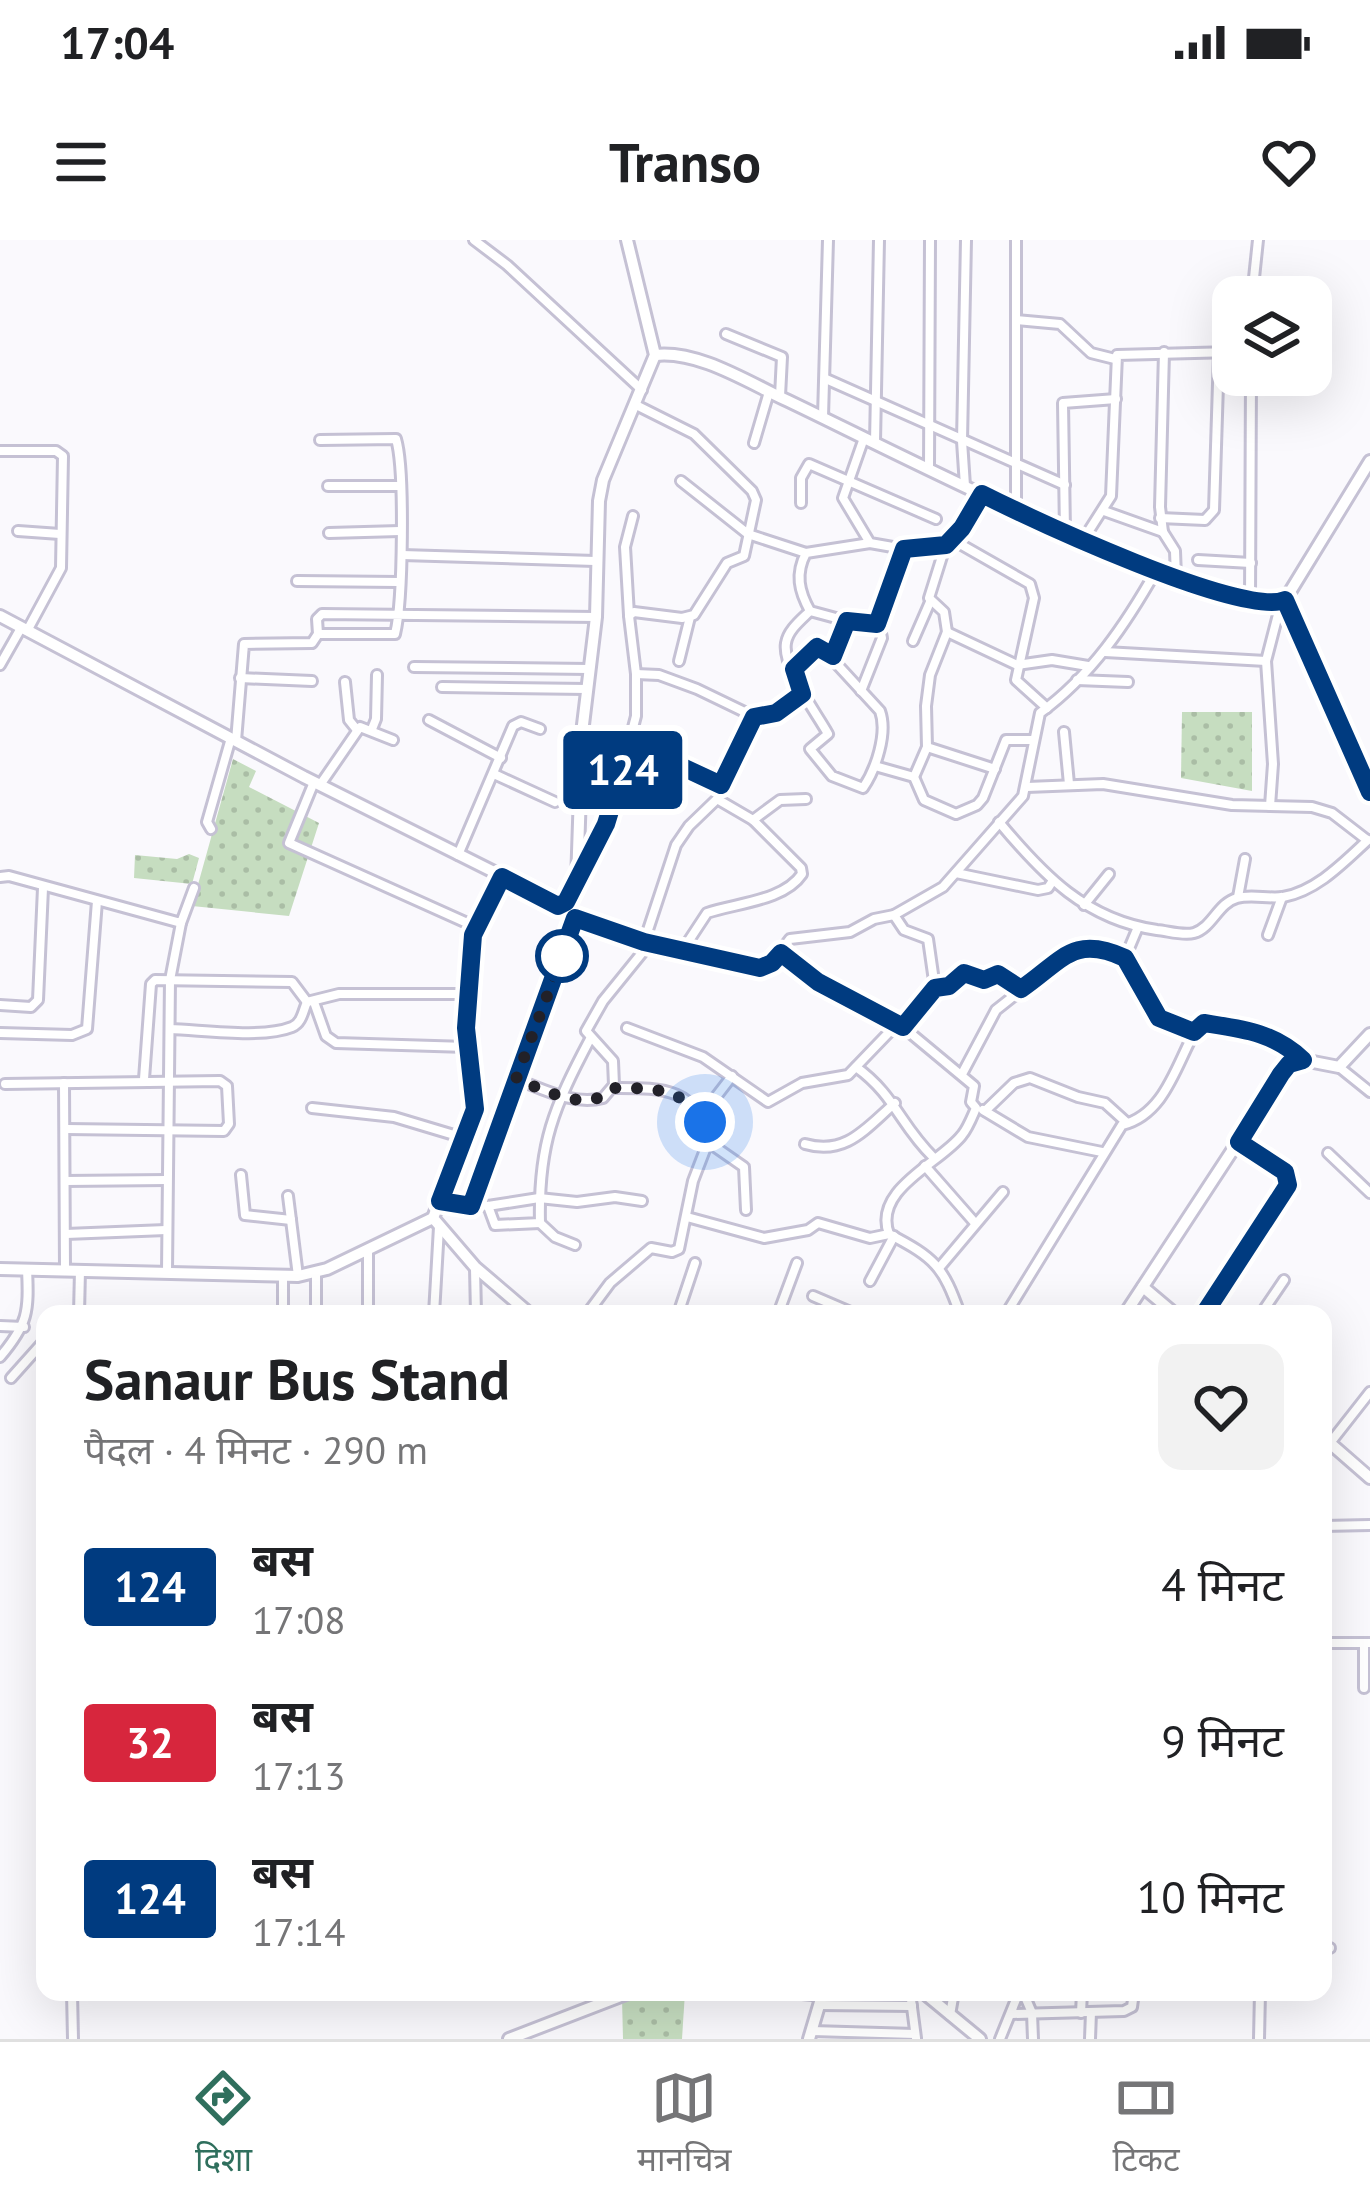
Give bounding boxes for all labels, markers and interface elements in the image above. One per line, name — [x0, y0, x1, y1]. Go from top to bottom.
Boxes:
text: 17:04 — [60, 13, 174, 71]
text: Transo — [609, 127, 761, 197]
icon: menu — [48, 129, 114, 195]
icon: heart — [1256, 129, 1322, 195]
map controls — [1212, 276, 1332, 396]
button: layers — [1212, 276, 1332, 396]
line badge: 124 — [554, 731, 692, 809]
text: 124 — [587, 742, 659, 797]
unlabelled marker — [537, 931, 587, 981]
your location — [675, 1092, 735, 1152]
text: Sanaur Bus Stand — [84, 1342, 510, 1416]
button: heart — [1158, 1344, 1284, 1470]
text: पैदल · 4 मिनट · 290 m — [84, 1424, 428, 1475]
text: बस — [252, 1530, 313, 1588]
text: 4 मिनट — [1161, 1555, 1284, 1613]
text: 124 — [114, 1559, 186, 1614]
text: 17:08 — [252, 1594, 346, 1645]
text: बस — [252, 1686, 313, 1744]
text: 9 मिनट — [1161, 1711, 1284, 1769]
text: 32 — [126, 1715, 174, 1770]
text: 17:13 — [252, 1750, 346, 1801]
text: बस — [252, 1842, 313, 1900]
text: 10 मिनट — [1137, 1867, 1284, 1925]
text: 124 — [114, 1871, 186, 1926]
text: 17:14 — [252, 1906, 346, 1957]
tab: दिशा — [190, 2065, 256, 2184]
tab: मानचित्र — [637, 2065, 732, 2184]
tab: टिकट — [1112, 2065, 1180, 2184]

